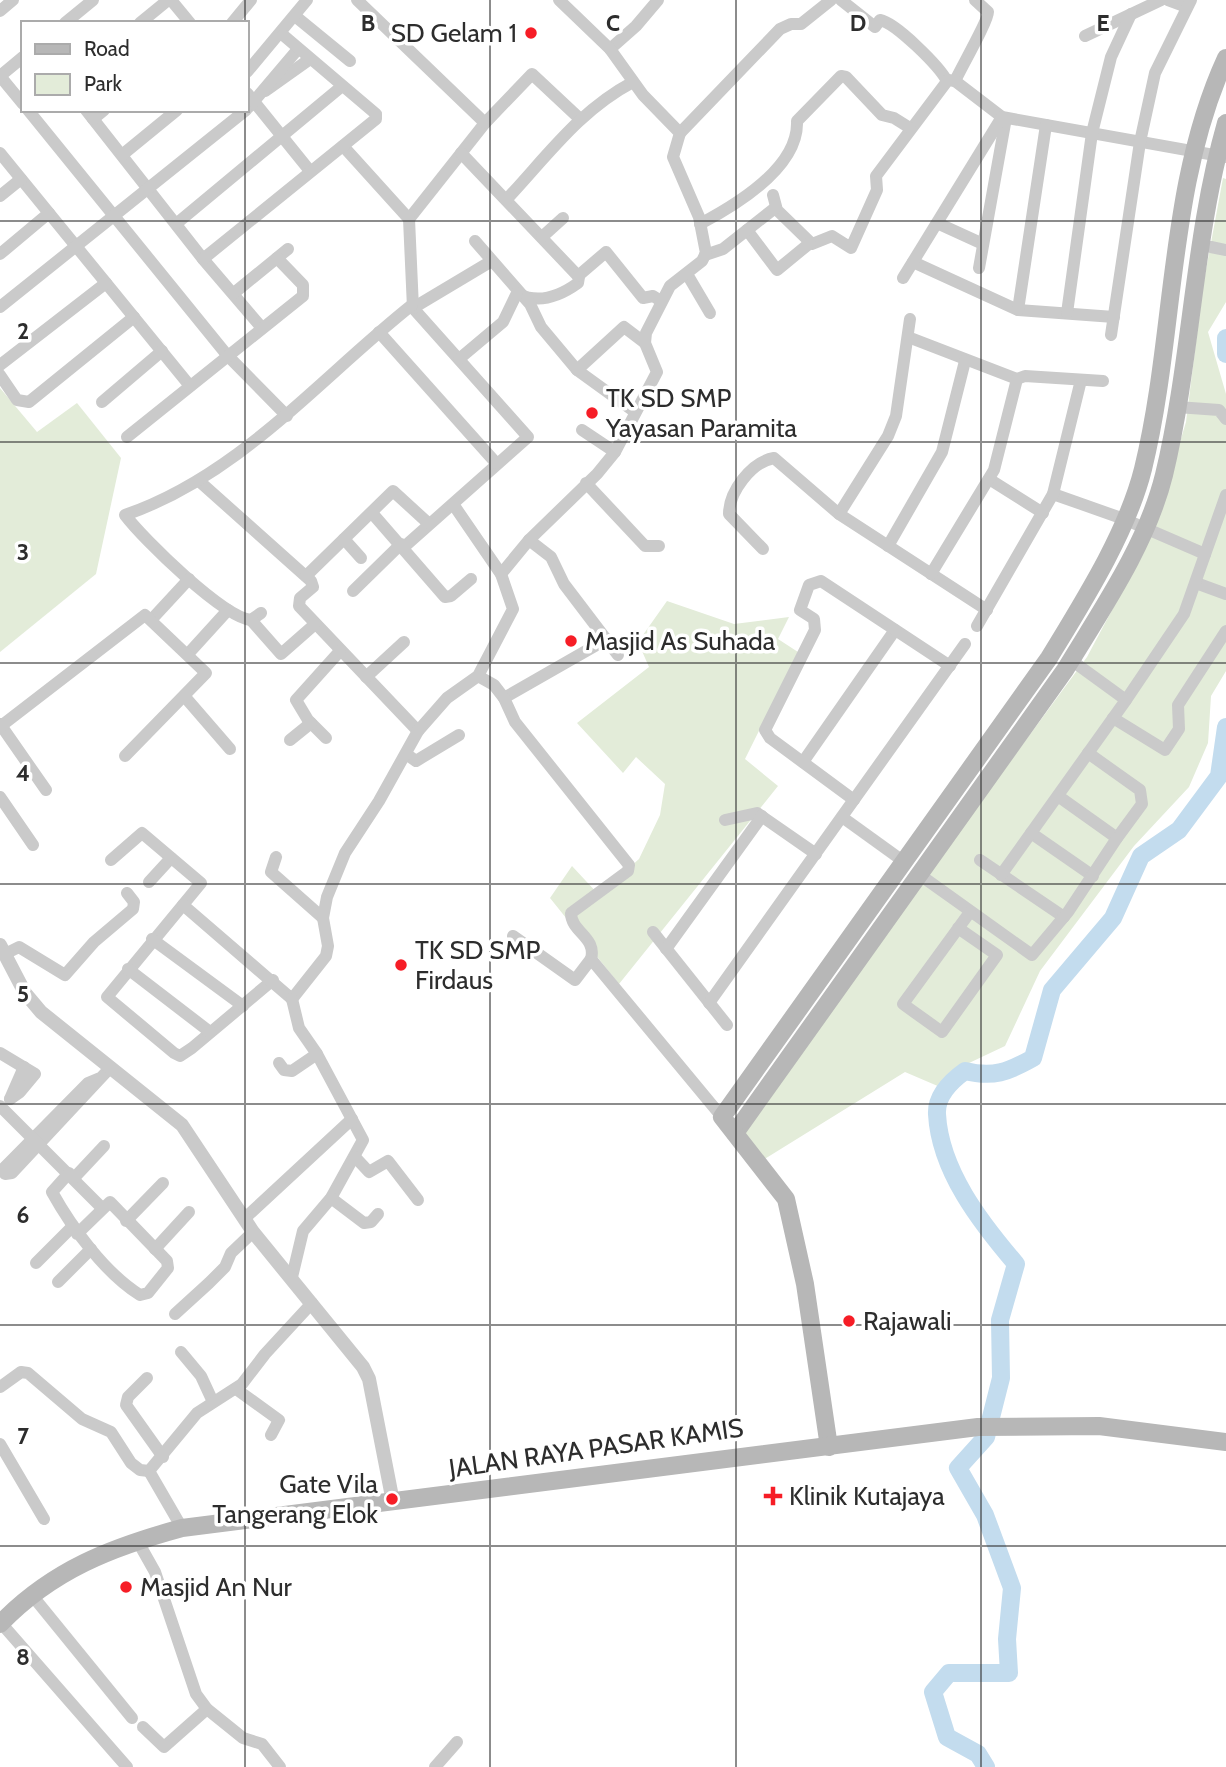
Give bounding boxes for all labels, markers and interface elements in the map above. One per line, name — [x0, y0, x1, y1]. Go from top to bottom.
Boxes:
text: B — [361, 9, 375, 37]
text: C — [606, 9, 620, 37]
text: D — [850, 9, 866, 37]
text: E — [1096, 9, 1110, 37]
place label: SD Gelam 1 — [391, 17, 517, 49]
legend — [21, 21, 248, 112]
marker: SD Gelam 1 — [523, 25, 539, 41]
text: Road — [84, 36, 130, 61]
text: Park — [84, 71, 122, 96]
text: 2 — [17, 317, 29, 345]
place label: TK SD SMP Yayasan Paramita — [605, 382, 798, 444]
marker: TK SD SMP Yayasan Paramita — [584, 405, 600, 421]
text: 3 — [17, 538, 29, 566]
place label: Masjid As Suhada — [585, 625, 776, 657]
marker: Masjid As Suhada — [563, 633, 579, 649]
text: 4 — [16, 759, 30, 787]
place label: TK SD SMP Firdaus — [415, 934, 541, 996]
marker: TK SD SMP Firdaus — [393, 957, 409, 973]
text: 5 — [17, 980, 29, 1008]
text: 6 — [17, 1201, 29, 1229]
place label: Rajawali — [863, 1305, 952, 1337]
marker: Rajawali — [841, 1313, 857, 1329]
street label: JALAN RAYA PASAR KAMIS — [446, 1411, 745, 1485]
text: 7 — [17, 1422, 29, 1450]
place label: Gate Vila Tangerang Elok — [212, 1468, 379, 1530]
place label: Klinik Kutajaya — [789, 1480, 945, 1512]
marker: Klinik Kutajaya — [763, 1486, 783, 1506]
marker: Gate Vila Tangerang Elok — [384, 1491, 400, 1507]
place label: Masjid An Nur — [140, 1571, 293, 1603]
marker: Masjid An Nur — [118, 1579, 134, 1595]
text: 8 — [16, 1643, 30, 1671]

